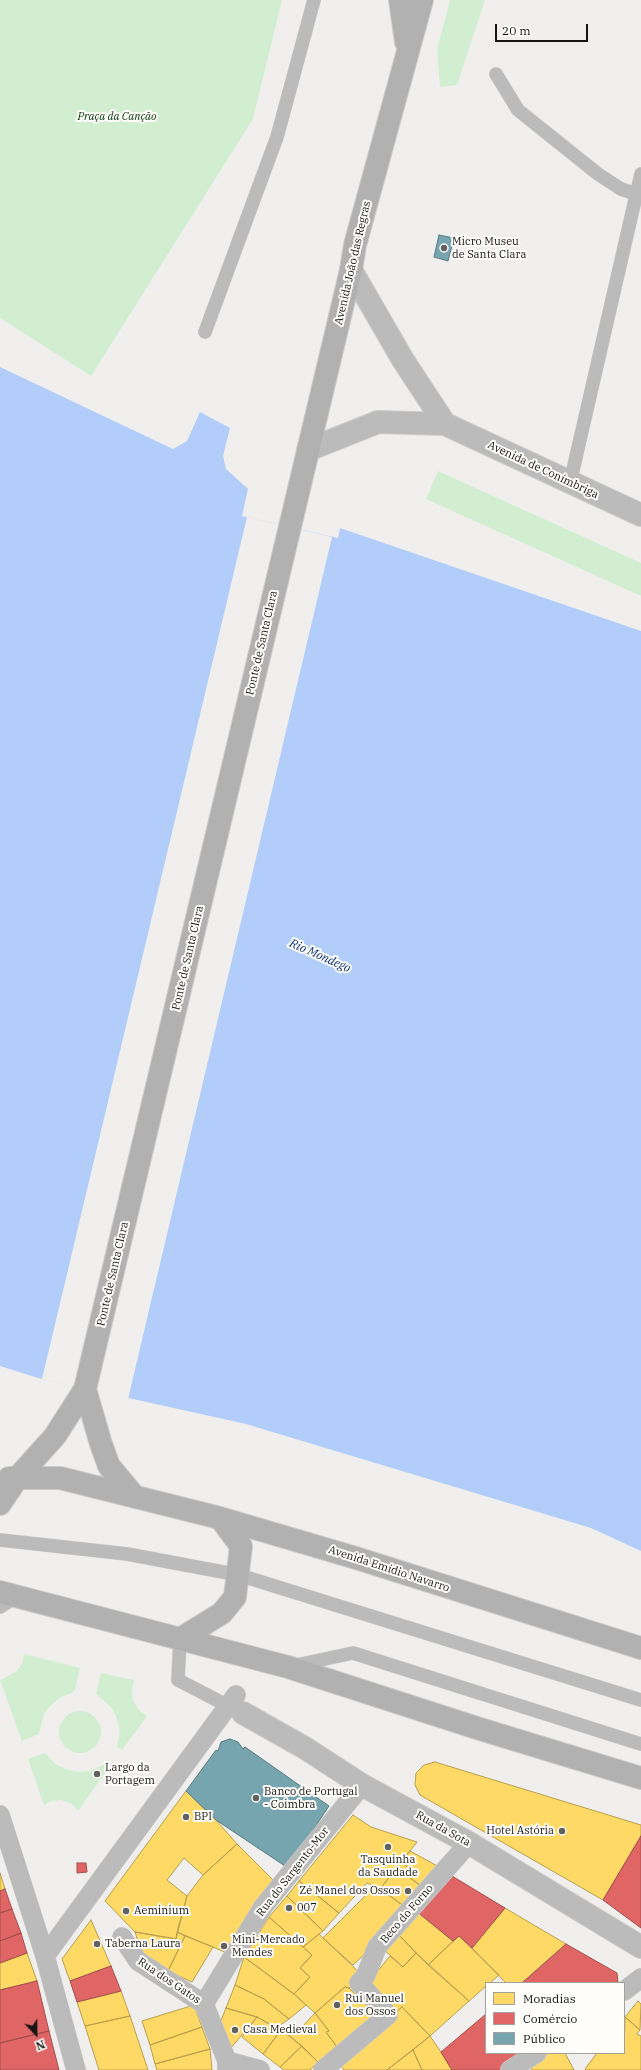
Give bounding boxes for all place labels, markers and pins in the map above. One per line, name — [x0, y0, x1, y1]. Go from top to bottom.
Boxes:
place label: Micro Museu de Santa Clara — [452, 235, 526, 261]
marker: Micro Museu de Santa Clara — [439, 243, 449, 253]
place label: Largo da Portagem — [105, 1761, 155, 1787]
marker: Largo da Portagem — [92, 1769, 102, 1779]
place label: Banco de Portugal - Coimbra — [264, 1785, 358, 1811]
marker: Banco de Portugal - Coimbra — [251, 1793, 261, 1803]
place label: BPI — [194, 1810, 212, 1824]
marker: BPI — [181, 1812, 191, 1822]
place label: Hotel Astória — [486, 1824, 554, 1838]
marker: Hotel Astória — [557, 1826, 567, 1836]
marker: Tasquinha da Saudade — [383, 1842, 393, 1852]
place label: Tasquinha da Saudade — [358, 1853, 418, 1879]
place label: Zé Manel dos Ossos — [299, 1884, 400, 1898]
marker: Zé Manel dos Ossos — [403, 1886, 413, 1896]
place label: 007 — [297, 1901, 317, 1915]
marker: 007 — [284, 1903, 294, 1913]
place label: Aeminium — [134, 1904, 189, 1918]
marker: Aeminium — [121, 1906, 131, 1916]
place label: Mini-Mercado Mendes — [232, 1933, 305, 1959]
place label: Taberna Laura — [105, 1937, 181, 1951]
marker: Taberna Laura — [92, 1939, 102, 1949]
marker: Mini-Mercado Mendes — [219, 1941, 229, 1951]
place label: Rui Manuel dos Ossos — [345, 1992, 404, 2018]
marker: Rui Manuel dos Ossos — [332, 2000, 342, 2010]
place label: Casa Medieval — [243, 2023, 317, 2037]
marker: Casa Medieval — [230, 2025, 240, 2035]

